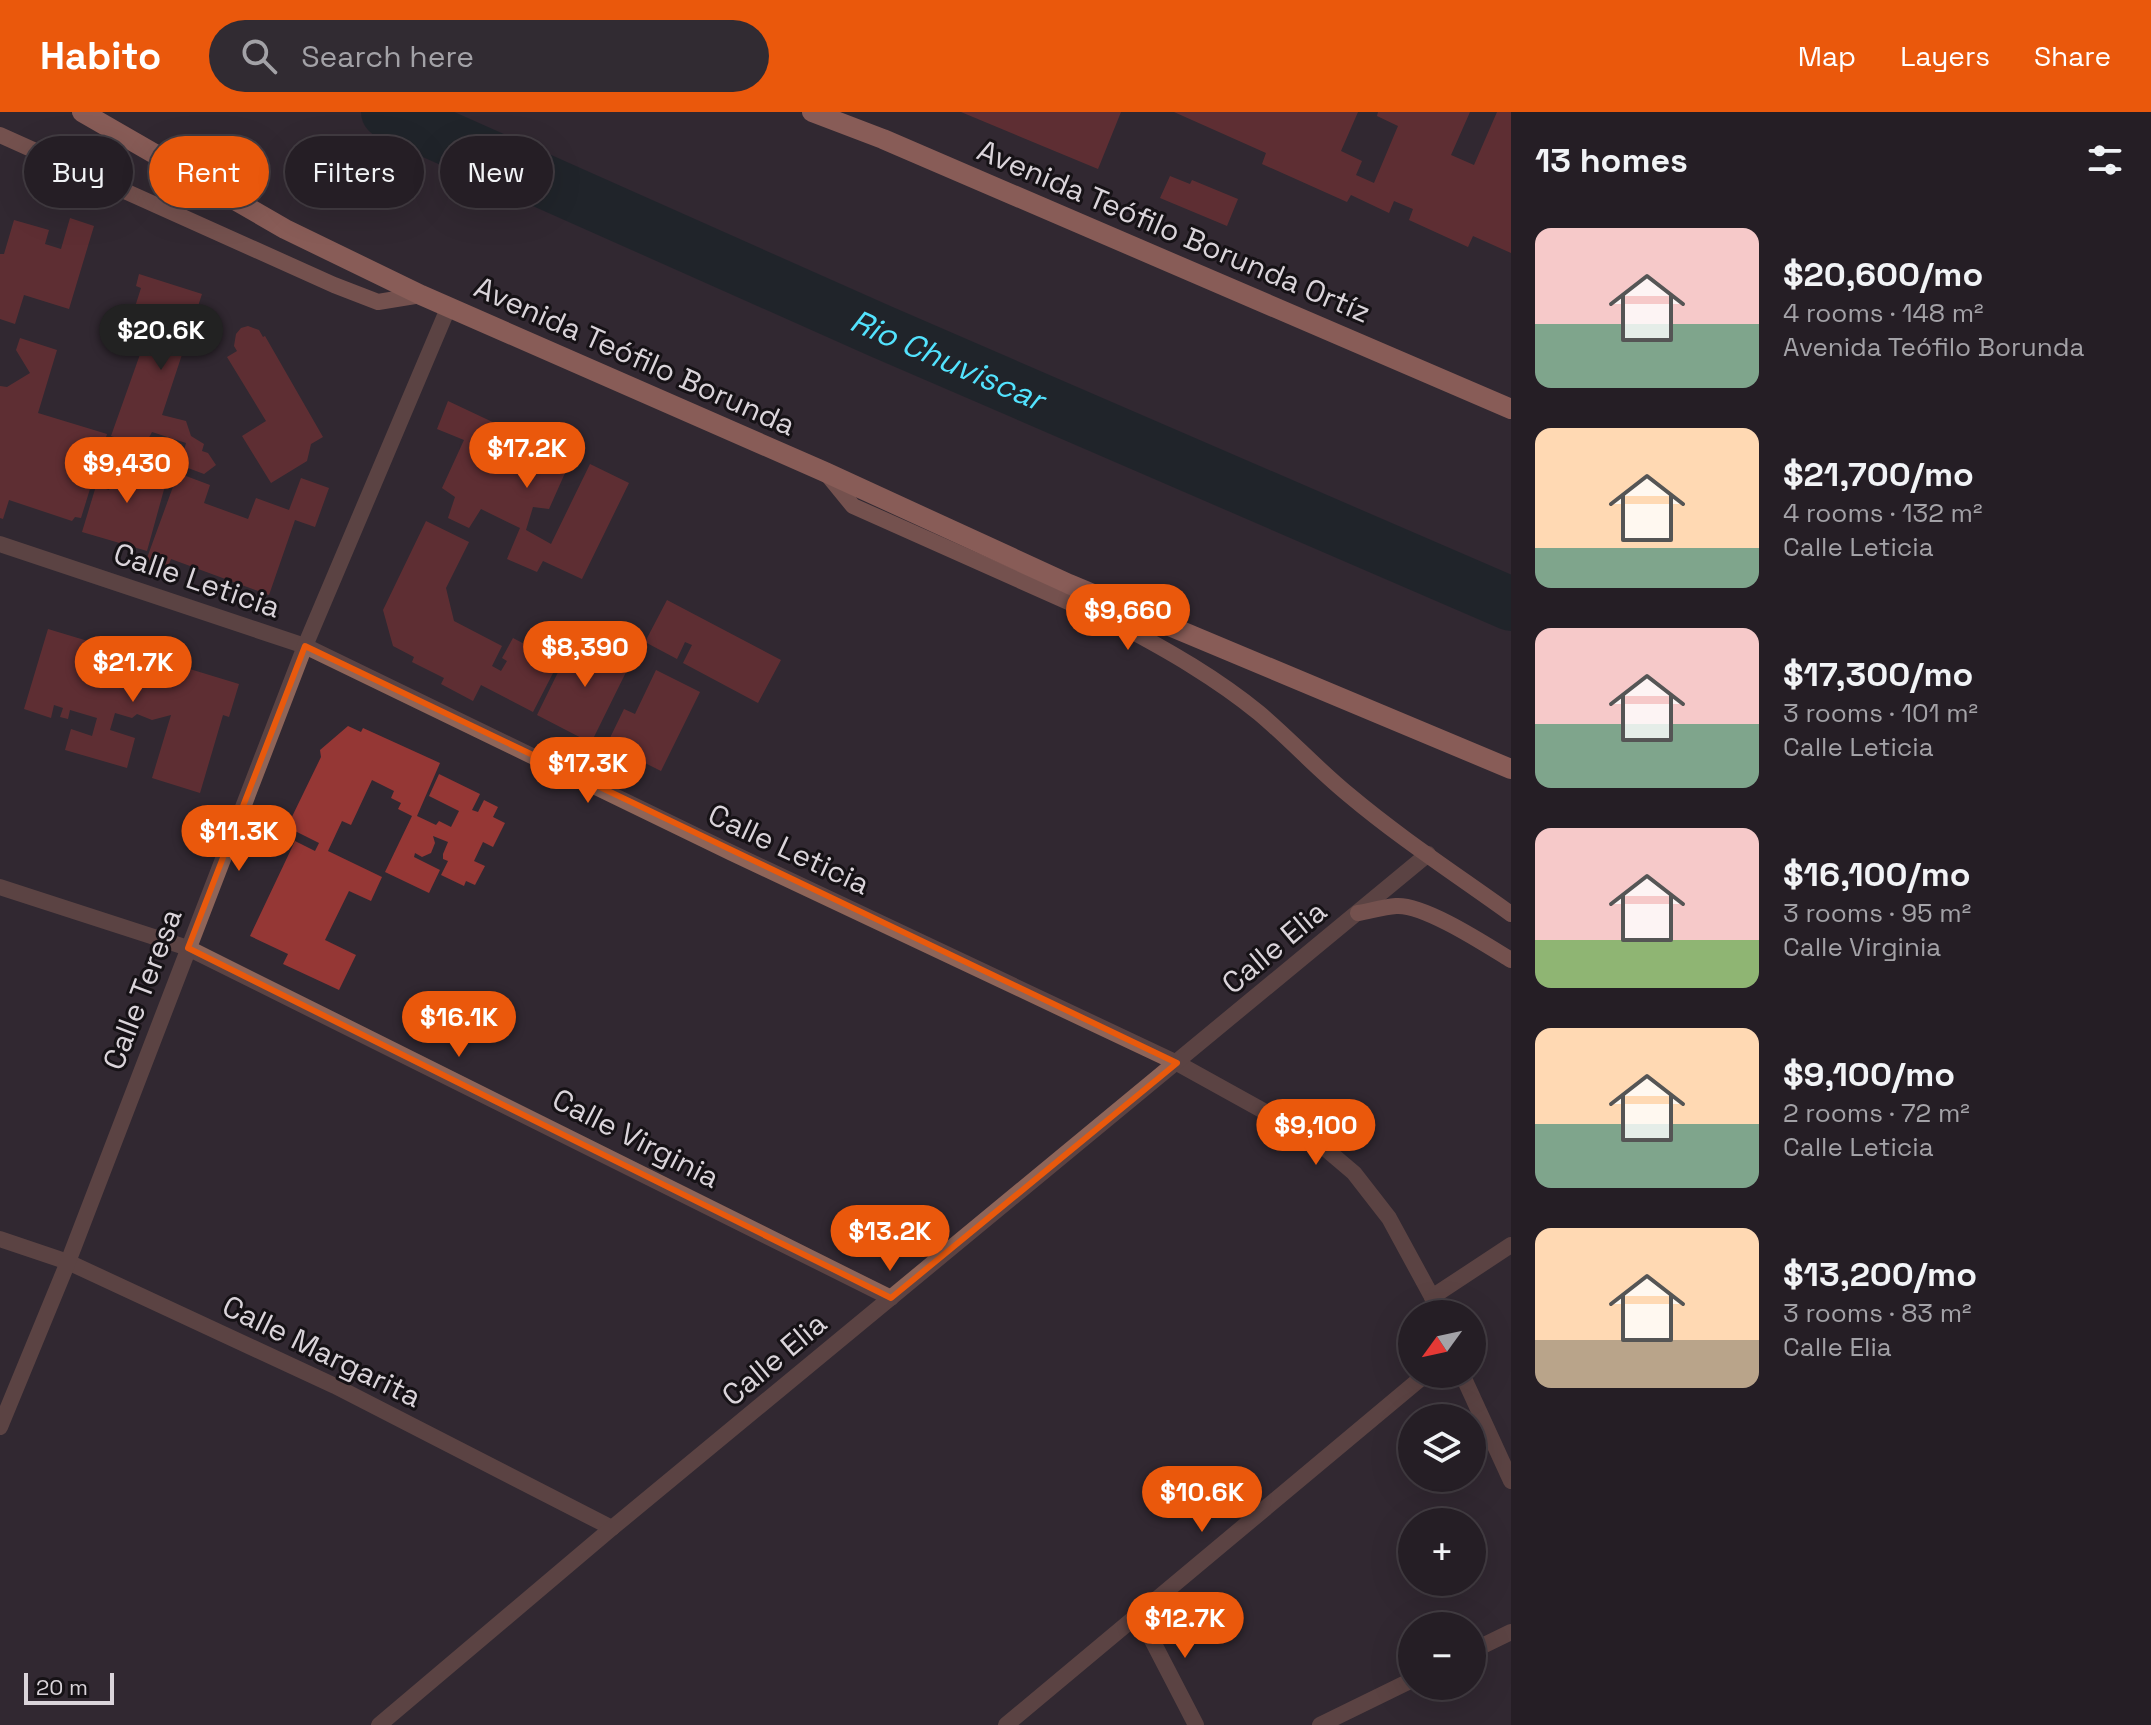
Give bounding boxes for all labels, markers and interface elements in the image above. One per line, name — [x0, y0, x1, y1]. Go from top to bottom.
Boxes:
search box — [209, 20, 769, 92]
text: Habito — [40, 32, 161, 80]
icon: search — [237, 34, 281, 78]
text: Search here — [301, 37, 474, 76]
text: Map — [1798, 38, 1856, 74]
text: Layers — [1900, 38, 1990, 74]
text: Share — [2034, 38, 2111, 74]
street label: Avenida Teófilo Borunda Ortíz — [971, 130, 1377, 332]
chip: Buy — [24, 136, 133, 208]
chip: Rent — [149, 136, 269, 208]
chip: Filters — [285, 136, 424, 208]
chip: New — [440, 136, 553, 208]
icon: filters — [2083, 138, 2127, 182]
text: 13 homes — [1535, 139, 1688, 182]
text: $20,600/mo — [1783, 253, 1983, 296]
icon: home — [1599, 260, 1695, 356]
street label: Avenida Teófilo Borunda — [468, 267, 802, 445]
text: 4 rooms · 148 m² — [1783, 296, 1984, 330]
water label: Rio Chuviscar — [844, 300, 1053, 421]
pin: $20.6K — [96, 304, 226, 372]
text: $20.6K — [117, 313, 205, 347]
text: Avenida Teófilo Borunda — [1783, 330, 2084, 364]
pin: $17.2K — [462, 422, 592, 490]
text: $17.2K — [487, 431, 567, 465]
pin: $9,430 — [62, 437, 192, 505]
text: $9,430 — [83, 446, 171, 480]
text: $21,700/mo — [1783, 453, 1974, 496]
icon: home — [1599, 460, 1695, 556]
text: 4 rooms · 132 m² — [1783, 496, 1983, 530]
text: Calle Leticia — [1783, 530, 1934, 564]
street label: Calle Leticia — [108, 533, 286, 627]
pin: $9,660 — [1063, 584, 1193, 652]
text: $9,660 — [1084, 593, 1172, 627]
pin: $8,390 — [520, 621, 650, 689]
text: $8,390 — [541, 630, 629, 664]
pin: $21.7K — [68, 636, 198, 704]
text: $21.7K — [93, 645, 173, 679]
text: $17,300/mo — [1783, 653, 1973, 696]
icon: home — [1599, 660, 1695, 756]
text: 3 rooms · 101 m² — [1783, 696, 1978, 730]
text: Calle Leticia — [1783, 730, 1934, 764]
pin: $17.3K — [523, 737, 653, 805]
text: $17.3K — [548, 746, 628, 780]
street label: Calle Leticia — [702, 795, 876, 903]
pin: $11.3K — [174, 805, 304, 873]
text: $11.3K — [199, 814, 279, 848]
text: $16,100/mo — [1783, 853, 1971, 896]
icon: home — [1599, 860, 1695, 956]
street label: Calle Elia — [1213, 892, 1335, 1002]
text: 3 rooms · 95 m² — [1783, 896, 1971, 930]
street label: Calle Teresa — [93, 903, 191, 1075]
text: Calle Virginia — [1783, 930, 1941, 964]
pin: $16.1K — [394, 991, 524, 1059]
text: $16.1K — [420, 1000, 498, 1034]
text: $9,100/mo — [1783, 1053, 1955, 1096]
icon: home — [1599, 1060, 1695, 1156]
street label: Calle Virginia — [546, 1079, 726, 1197]
text: 2 rooms · 72 m² — [1783, 1096, 1970, 1130]
pin: $9,100 — [1251, 1099, 1381, 1167]
text: $9,100 — [1274, 1108, 1358, 1142]
text: Calle Leticia — [1783, 1130, 1934, 1164]
pin: $13.2K — [825, 1205, 955, 1273]
text: $13.2K — [849, 1214, 931, 1248]
text: $13,200/mo — [1783, 1253, 1977, 1296]
icon: home — [1599, 1260, 1695, 1356]
street label: Calle Margarita — [216, 1286, 428, 1416]
text: 3 rooms · 83 m² — [1783, 1296, 1972, 1330]
north arrow — [1398, 1300, 1486, 1388]
map controls — [1398, 1300, 1486, 1700]
street label: Calle Elia — [713, 1304, 835, 1414]
text: Calle Elia — [1783, 1330, 1892, 1364]
button: layers — [1398, 1404, 1486, 1492]
pin: $10.6K — [1137, 1466, 1267, 1534]
text: $10.6K — [1160, 1475, 1244, 1509]
button: + — [1398, 1508, 1486, 1596]
pin: $12.7K — [1120, 1592, 1250, 1660]
text: $12.7K — [1145, 1601, 1225, 1635]
button: − — [1398, 1612, 1486, 1700]
scale bar — [24, 1669, 114, 1705]
text: 20 m — [36, 1673, 88, 1701]

